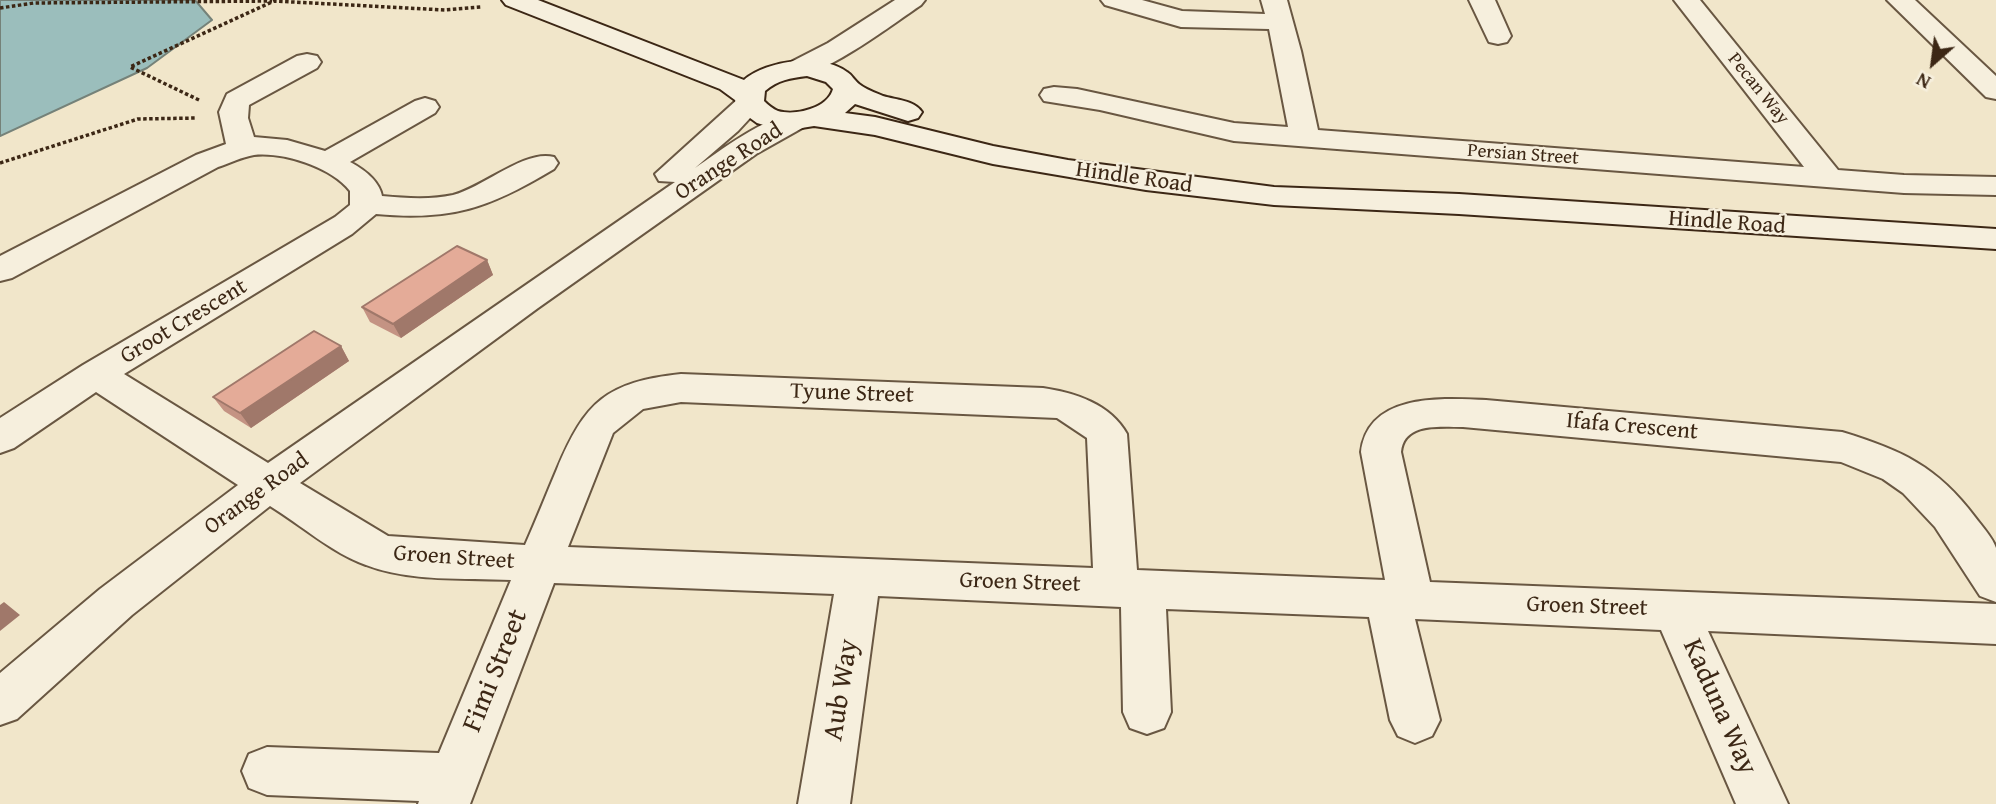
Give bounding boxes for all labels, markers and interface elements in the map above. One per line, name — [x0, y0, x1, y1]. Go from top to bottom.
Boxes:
north arrow — [1898, 28, 1968, 98]
street label: Pecan Way — [1722, 49, 1794, 129]
text: N — [1911, 66, 1935, 97]
street label: Orange Road — [670, 117, 788, 207]
street label: Persian Street — [1466, 140, 1580, 170]
street label: Hindle Road — [1074, 156, 1194, 200]
street label: Hindle Road — [1668, 205, 1786, 241]
street label: Groot Crescent — [116, 273, 252, 371]
street label: Tyune Street — [790, 378, 914, 410]
street label: Ifafa Crescent — [1565, 407, 1699, 447]
street label: Orange Road — [199, 447, 315, 541]
street label: Groen Street — [392, 540, 516, 576]
street label: Groen Street — [959, 567, 1081, 599]
street label: Groen Street — [1526, 591, 1648, 623]
street label: Fimi Street — [456, 605, 536, 737]
street label: Kaduna Way — [1674, 634, 1764, 780]
street label: Aub Way — [817, 637, 867, 743]

